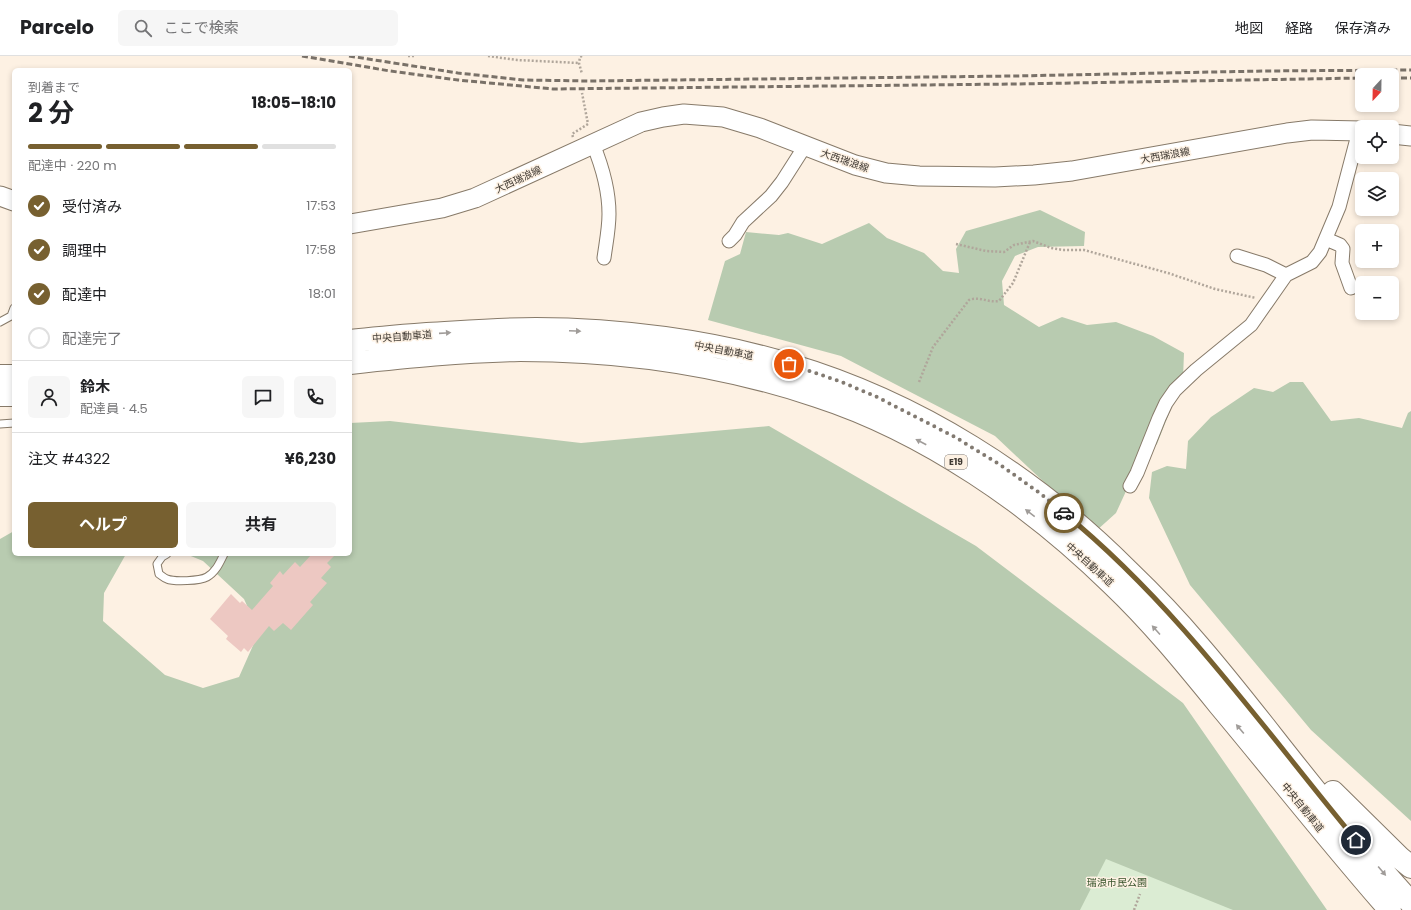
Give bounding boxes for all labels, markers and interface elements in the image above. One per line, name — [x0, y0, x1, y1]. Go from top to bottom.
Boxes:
search box — [118, 10, 398, 46]
text: Parcelo — [20, 14, 94, 41]
icon: search — [132, 17, 154, 39]
text: ここで検索 — [164, 17, 239, 38]
text: 地図 — [1235, 18, 1263, 38]
text: 経路 — [1285, 18, 1313, 38]
text: 保存済み — [1335, 18, 1391, 38]
north arrow — [1355, 68, 1399, 112]
map controls — [1355, 68, 1399, 320]
text: 到着まで — [28, 78, 80, 97]
text: 18:05–18:10 — [251, 92, 336, 113]
text: 2 分 — [28, 95, 74, 131]
button: locate — [1355, 120, 1399, 164]
street label: 大西瑞浪線 — [1139, 144, 1191, 167]
street label: 大西瑞浪線 — [819, 145, 871, 176]
text: 配達中 · 220 m — [28, 156, 117, 175]
street label: 大西瑞浪線 — [492, 162, 544, 197]
button: layers — [1355, 172, 1399, 216]
icon: check — [28, 195, 50, 217]
text: 受付済み — [62, 196, 122, 217]
text: 17:53 — [306, 196, 336, 215]
button: + — [1355, 224, 1399, 268]
icon: check — [28, 239, 50, 261]
text: 調理中 — [62, 240, 107, 261]
text: 17:58 — [306, 240, 336, 259]
button: − — [1355, 276, 1399, 320]
icon: check — [28, 283, 50, 305]
text: 配達中 — [62, 284, 107, 305]
text: 18:01 — [309, 284, 336, 303]
street label: 中央自動車道 — [372, 327, 432, 346]
one-way arrow — [569, 327, 581, 334]
text: 配達完了 — [62, 328, 122, 349]
one-way arrow — [439, 330, 451, 337]
street label: 中央自動車道 — [693, 337, 755, 364]
pin — [772, 347, 806, 381]
icon: bag — [778, 353, 800, 375]
button: person — [28, 376, 70, 418]
text: 鈴木 — [80, 376, 110, 397]
button: chat — [242, 376, 284, 418]
button: phone — [294, 376, 336, 418]
text: 配達員 · 4.5 — [80, 399, 148, 418]
one-way arrow — [916, 439, 927, 446]
text: 注文 #4322 — [28, 448, 110, 469]
text: ¥6,230 — [285, 448, 336, 469]
road number: E19 — [945, 455, 967, 469]
courier — [1044, 493, 1084, 533]
button: ヘルプ — [28, 502, 178, 548]
button: 共有 — [186, 502, 336, 548]
icon: car — [1053, 502, 1075, 524]
one-way arrow — [1025, 509, 1036, 518]
street label: 中央自動車道 — [1062, 539, 1117, 590]
one-way arrow — [1152, 625, 1161, 635]
one-way arrow — [1236, 724, 1245, 735]
street label: 中央自動車道 — [1278, 779, 1327, 835]
pin — [1339, 823, 1373, 857]
icon: home — [1345, 829, 1367, 851]
one-way arrow — [1378, 865, 1387, 876]
park label: 瑞浪市民公園 — [1087, 875, 1147, 890]

